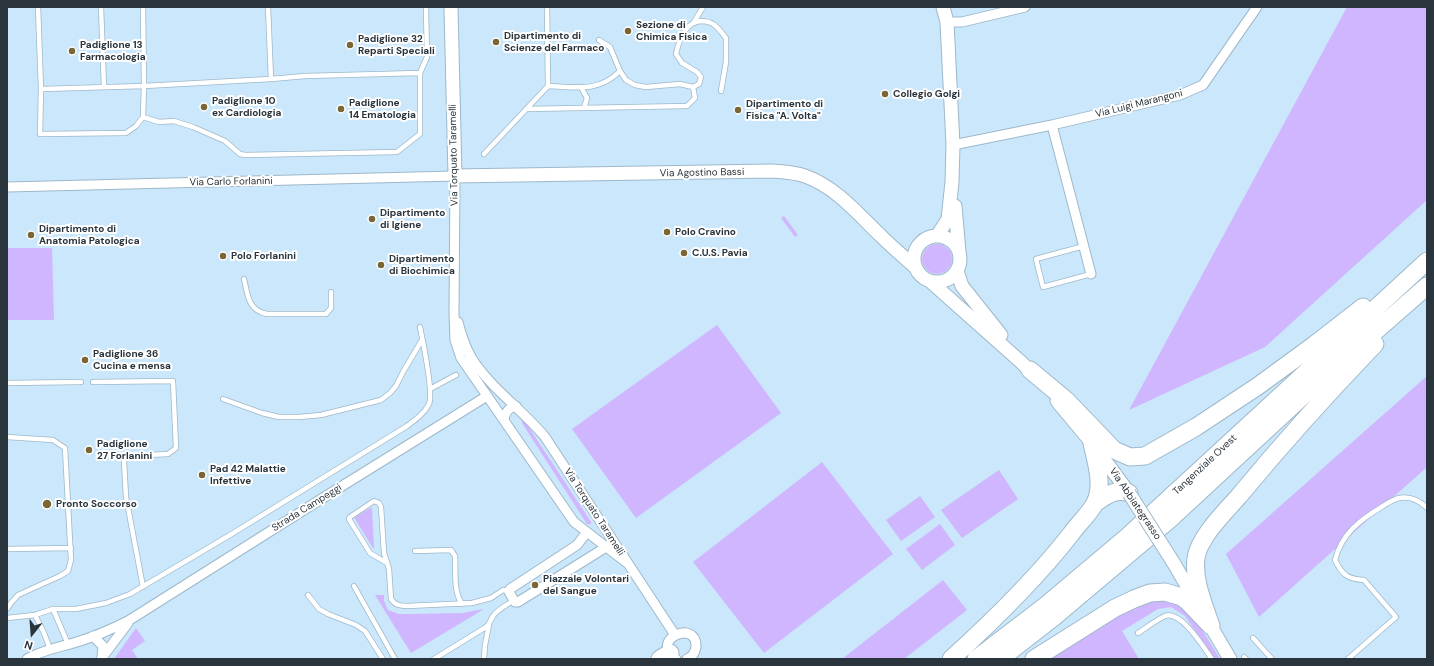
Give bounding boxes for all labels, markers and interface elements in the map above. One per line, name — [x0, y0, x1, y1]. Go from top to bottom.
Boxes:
place label: Sezione di Chimica Fisica — [636, 19, 707, 42]
marker: Sezione di Chimica Fisica — [623, 26, 633, 36]
place label: Dipartimento di Scienze del Farmaco — [504, 30, 604, 54]
place label: Padiglione 32 Reparti Speciali — [358, 33, 435, 56]
marker: Dipartimento di Scienze del Farmaco — [491, 37, 501, 47]
place label: Padiglione 13 Farmacologia — [80, 39, 146, 62]
marker: Padiglione 32 Reparti Speciali — [345, 40, 355, 50]
marker: Padiglione 13 Farmacologia — [67, 46, 77, 56]
street label: Via Luigi Marangoni — [1094, 87, 1184, 121]
place label: Collegio Golgi — [893, 88, 960, 100]
marker: Collegio Golgi — [880, 89, 890, 99]
place label: Padiglione 10 ex Cardiologia — [212, 95, 281, 118]
place label: Padiglione 14 Ematologia — [349, 97, 416, 120]
place label: Dipartimento di Fisica "A. Volta" — [746, 98, 823, 122]
marker: Padiglione 10 ex Cardiologia — [199, 102, 209, 112]
marker: Padiglione 14 Ematologia — [336, 104, 346, 114]
street label: Via Torquato Taramelli — [447, 104, 461, 206]
marker: Dipartimento di Fisica "A. Volta" — [733, 105, 743, 115]
street label: Via Agostino Bassi — [660, 166, 744, 180]
street label: Via Carlo Forlanini — [189, 175, 273, 189]
place label: Dipartimento di Igiene — [380, 207, 445, 230]
marker: Dipartimento di Igiene — [367, 214, 377, 224]
place label: Dipartimento di Anatomia Patologica — [39, 223, 140, 246]
place label: Polo Cravino — [675, 226, 736, 238]
marker: Polo Cravino — [662, 227, 672, 237]
marker: Dipartimento di Anatomia Patologica — [26, 230, 36, 240]
place label: C.U.S. Pavia — [692, 247, 748, 259]
marker: C.U.S. Pavia — [679, 248, 689, 258]
place label: Polo Forlanini — [231, 250, 296, 262]
marker: Polo Forlanini — [218, 251, 228, 261]
place label: Dipartimento di Biochimica — [389, 253, 455, 276]
marker: Dipartimento di Biochimica — [376, 260, 386, 270]
place label: Padiglione 36 Cucina e mensa — [93, 348, 171, 372]
marker: Padiglione 36 Cucina e mensa — [80, 355, 90, 365]
street label: Tangenziale Ovest — [1171, 432, 1239, 498]
place label: Padiglione 27 Forlanini — [97, 438, 152, 462]
marker: Padiglione 27 Forlanini — [84, 445, 94, 455]
place label: Pad 42 Malattie Infettive — [210, 463, 286, 486]
street label: Via Torquato Taramelli — [561, 466, 627, 558]
street label: Via Abbiategrasso — [1106, 466, 1164, 542]
marker: Pad 42 Malattie Infettive — [197, 470, 207, 480]
street label: Strada Campeggi — [270, 482, 344, 534]
marker: Pronto Soccorso — [41, 498, 53, 510]
place label: Pronto Soccorso — [56, 498, 137, 510]
place label: Piazzale Volontari del Sangue — [543, 573, 629, 596]
marker: Piazzale Volontari del Sangue — [530, 580, 540, 590]
north arrow — [12, 614, 52, 654]
text: N — [23, 638, 34, 653]

